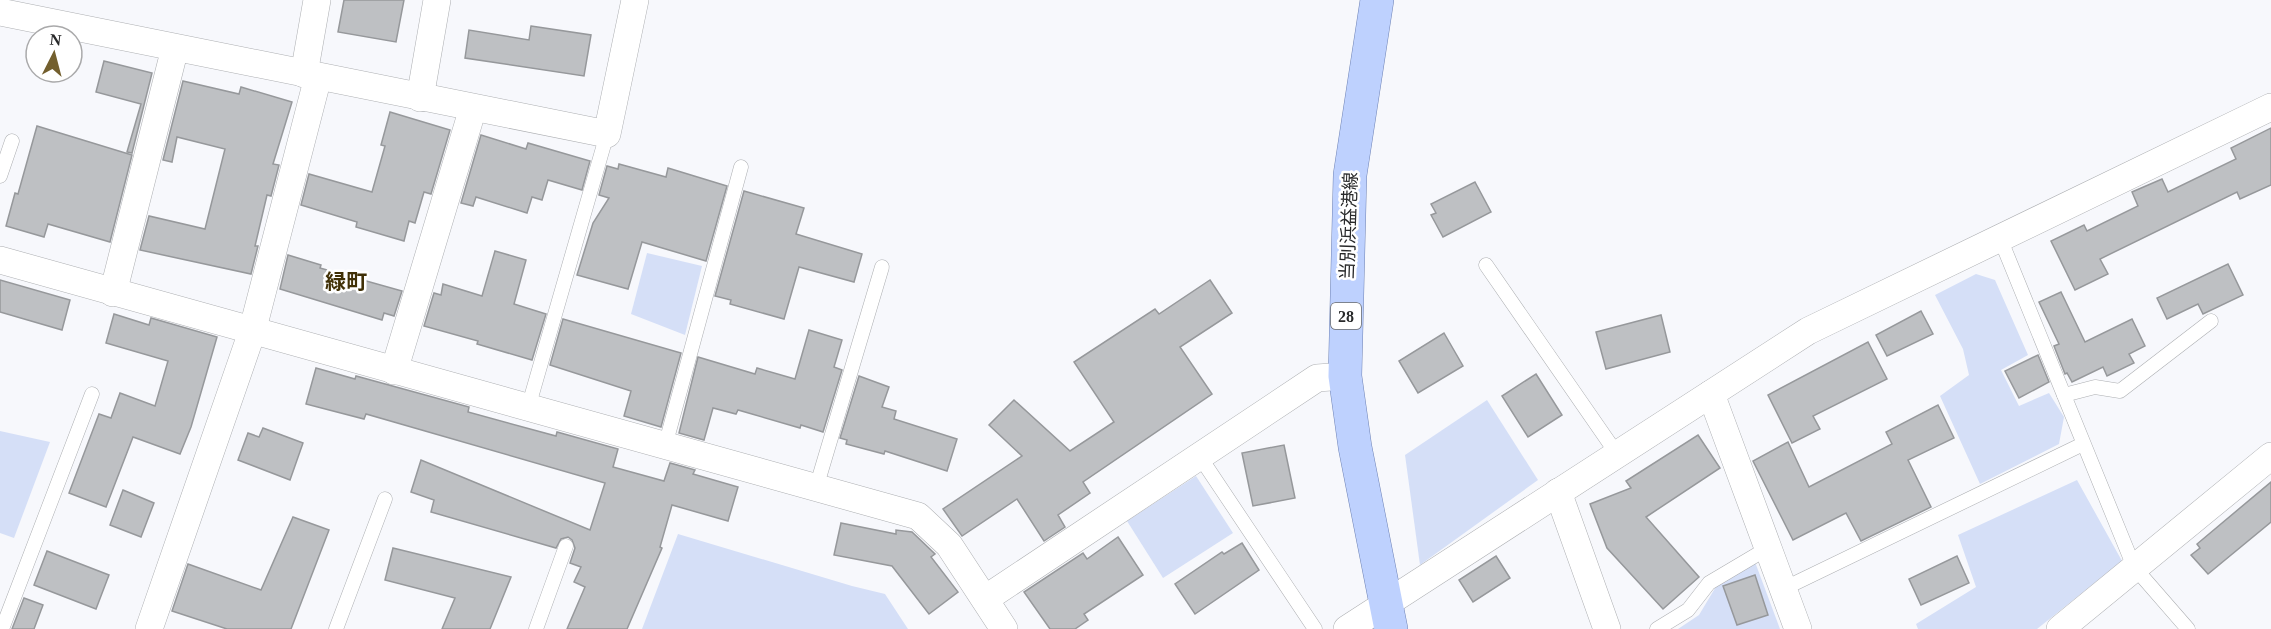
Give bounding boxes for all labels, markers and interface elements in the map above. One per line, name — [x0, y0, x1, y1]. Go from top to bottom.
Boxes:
north arrow — [24, 24, 84, 84]
text: N — [49, 31, 63, 49]
street label: 当別浜益港線 — [1337, 172, 1361, 280]
district label: 緑町 — [325, 270, 367, 294]
road number: 28 — [1331, 303, 1361, 329]

